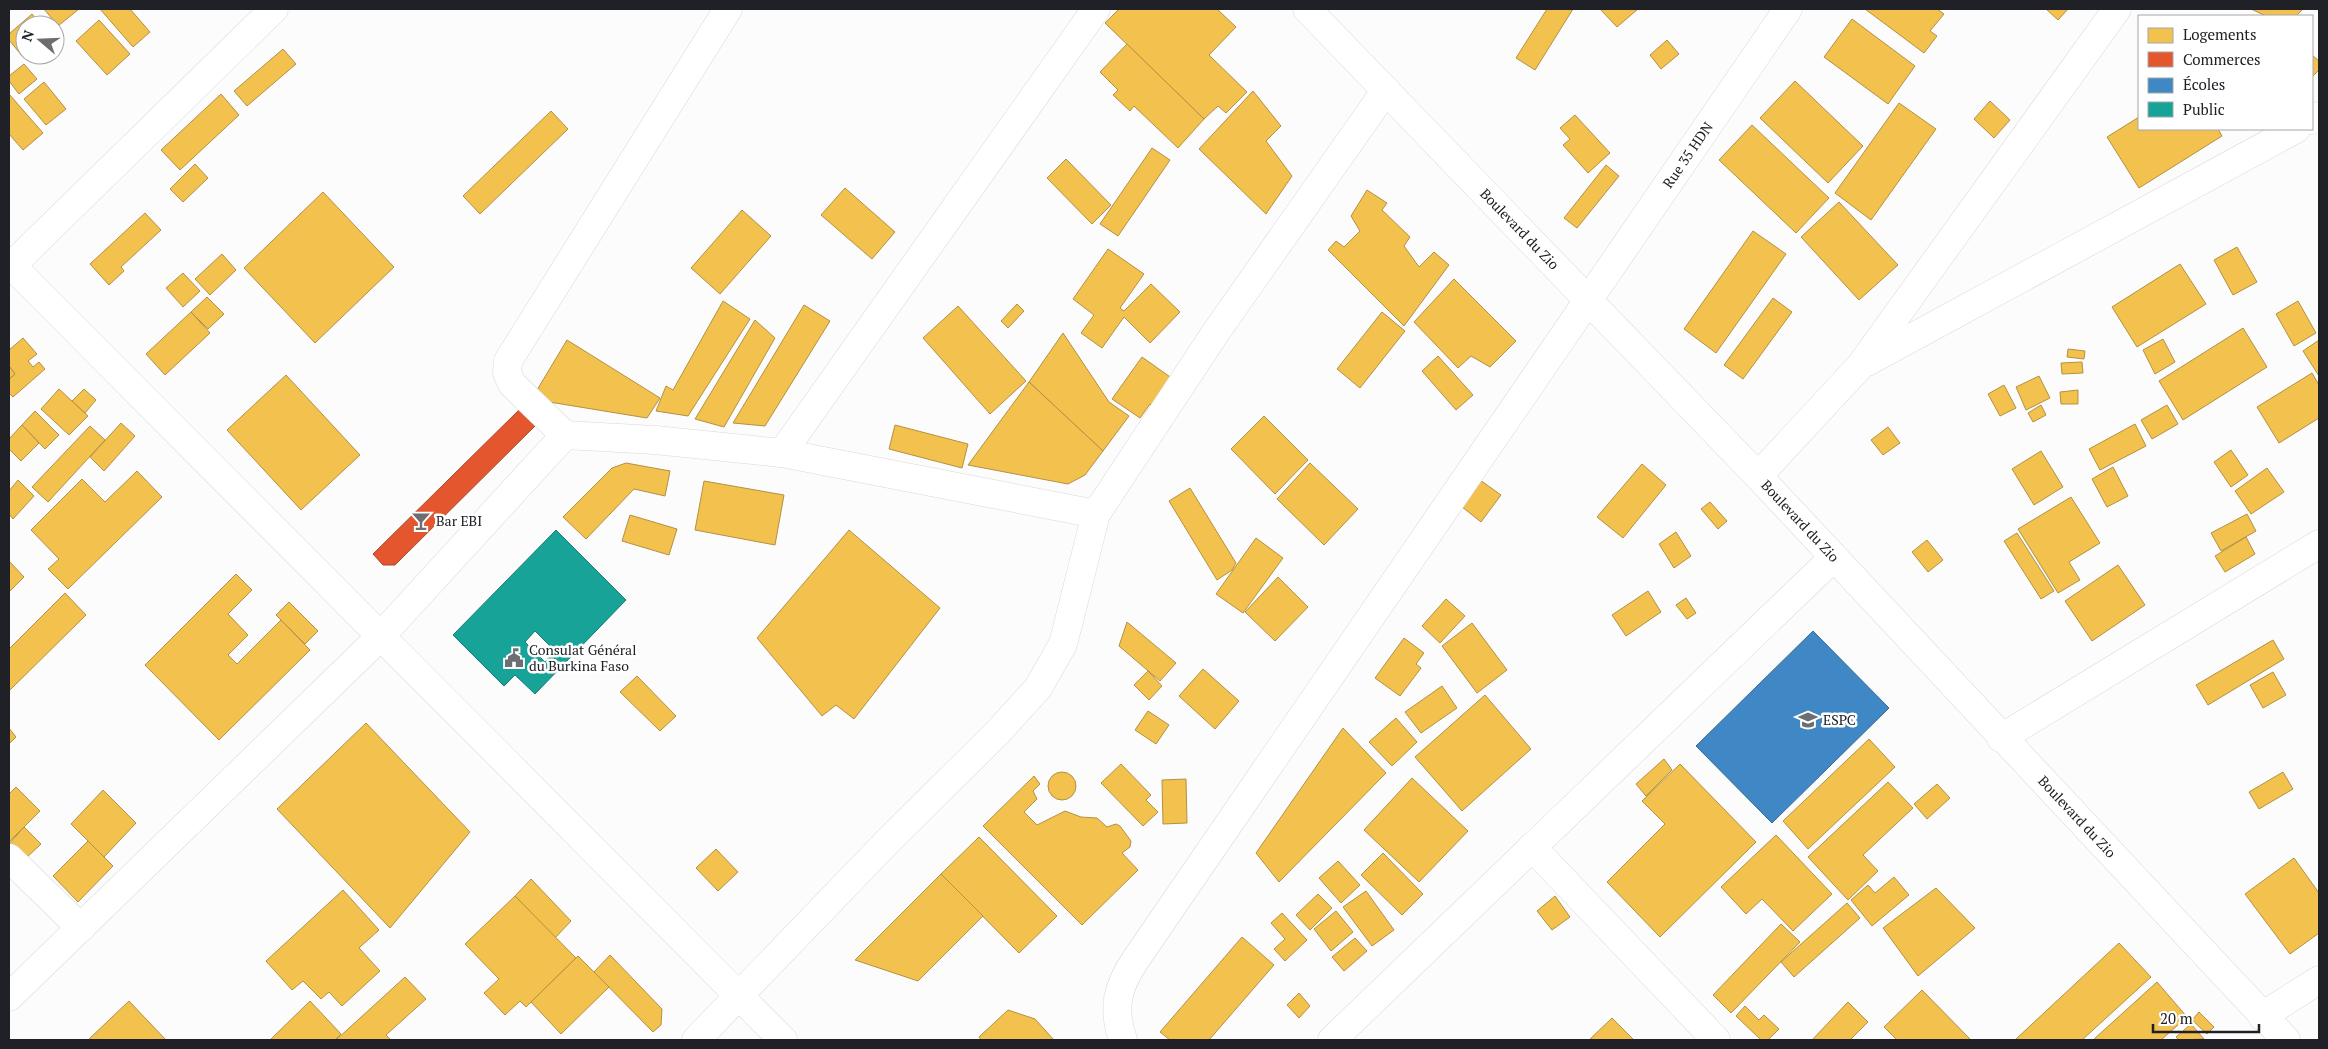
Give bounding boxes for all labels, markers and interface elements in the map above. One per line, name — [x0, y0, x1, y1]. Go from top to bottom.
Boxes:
north arrow — [15, 15, 65, 65]
legend — [2138, 15, 2313, 130]
text: Logements — [2183, 24, 2256, 44]
text: N — [17, 27, 38, 44]
text: Commerces — [2183, 49, 2261, 69]
text: Écoles — [2183, 74, 2225, 94]
text: Public — [2183, 99, 2225, 119]
street label: Rue 35 HDN — [1658, 118, 1717, 191]
street label: Boulevard du Zio — [1476, 184, 1564, 274]
street label: Boulevard du Zio — [1757, 476, 1844, 566]
bar icon: Bar EBI — [410, 510, 432, 532]
place label: Bar EBI — [436, 511, 482, 530]
place label: Consulat Général du Burkina Faso — [529, 640, 636, 675]
public building icon: Consulat Général du Burkina Faso — [503, 647, 525, 669]
school or university icon: ESPC — [1797, 709, 1819, 731]
place label: ESPC — [1823, 710, 1856, 729]
street label: Boulevard du Zio — [2034, 771, 2121, 862]
scale bar — [2153, 1002, 2259, 1034]
text: 20 m — [2160, 1008, 2193, 1028]

